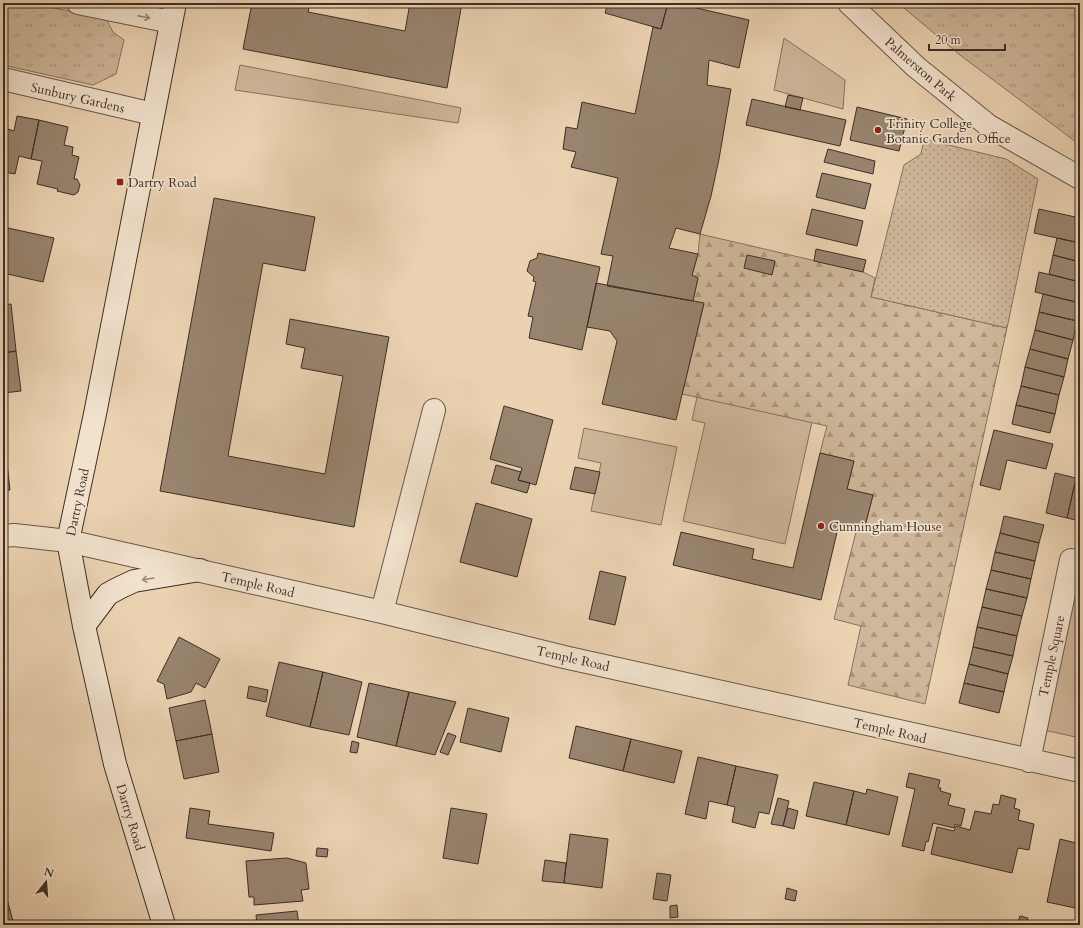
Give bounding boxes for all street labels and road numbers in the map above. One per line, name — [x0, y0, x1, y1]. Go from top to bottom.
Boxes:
street label: Palmerston Park — [881, 34, 960, 106]
street label: Sunbury Gardens — [29, 78, 126, 117]
street label: Dartry Road — [62, 467, 94, 538]
street label: Temple Road — [219, 568, 296, 602]
street label: Temple Square — [1035, 614, 1069, 699]
street label: Temple Road — [534, 642, 611, 676]
street label: Temple Road — [851, 714, 928, 748]
street label: Dartry Road — [111, 782, 149, 853]

